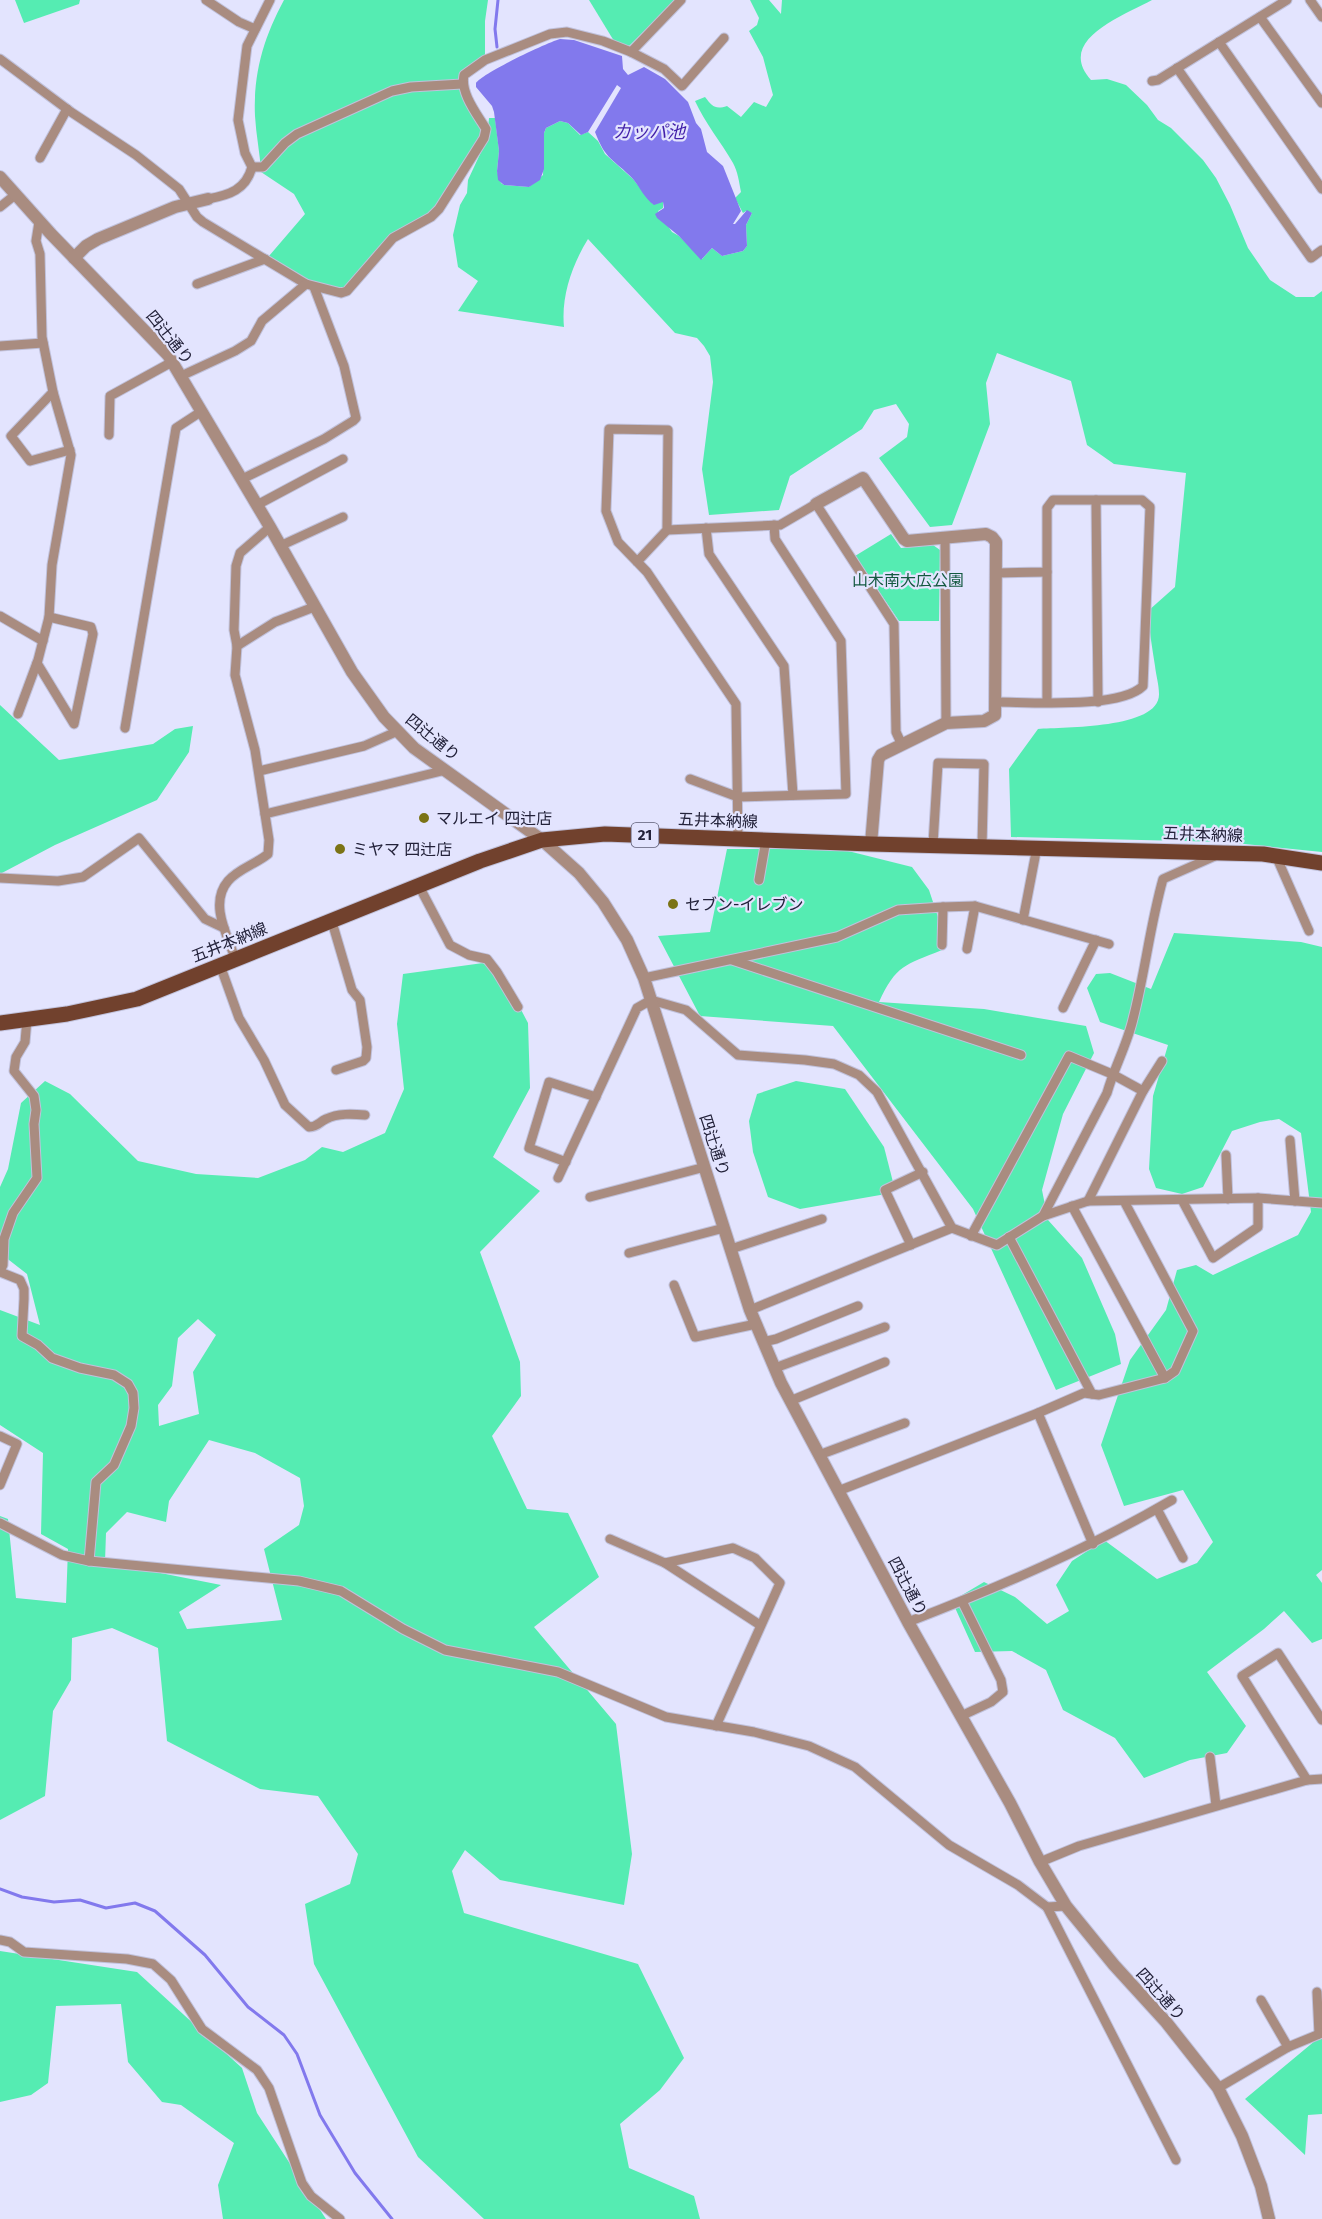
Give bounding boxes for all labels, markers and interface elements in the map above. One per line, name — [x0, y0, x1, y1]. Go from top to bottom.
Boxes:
water label: カッパ池 — [613, 121, 687, 143]
street label: 四辻通り — [142, 306, 197, 368]
park label: 山木南大広公園 — [852, 571, 964, 590]
street label: 四辻通り — [402, 710, 464, 765]
place label: マルエイ 四辻店 — [436, 809, 552, 828]
street label: 五井本納線 — [678, 810, 758, 831]
marker: マルエイ 四辻店 — [417, 811, 431, 825]
road number: 21 — [632, 823, 658, 847]
street label: 五井本納線 — [1163, 824, 1243, 845]
place label: ミヤマ 四辻店 — [352, 840, 452, 859]
marker: ミヤマ 四辻店 — [333, 842, 347, 856]
place label: セブン-イレブン — [685, 895, 803, 914]
marker: セブン-イレブン — [666, 897, 680, 911]
street label: 五井本納線 — [189, 919, 270, 966]
street label: 四辻通り — [696, 1112, 733, 1179]
street label: 四辻通り — [884, 1554, 931, 1619]
street label: 四辻通り — [1132, 1964, 1189, 2024]

